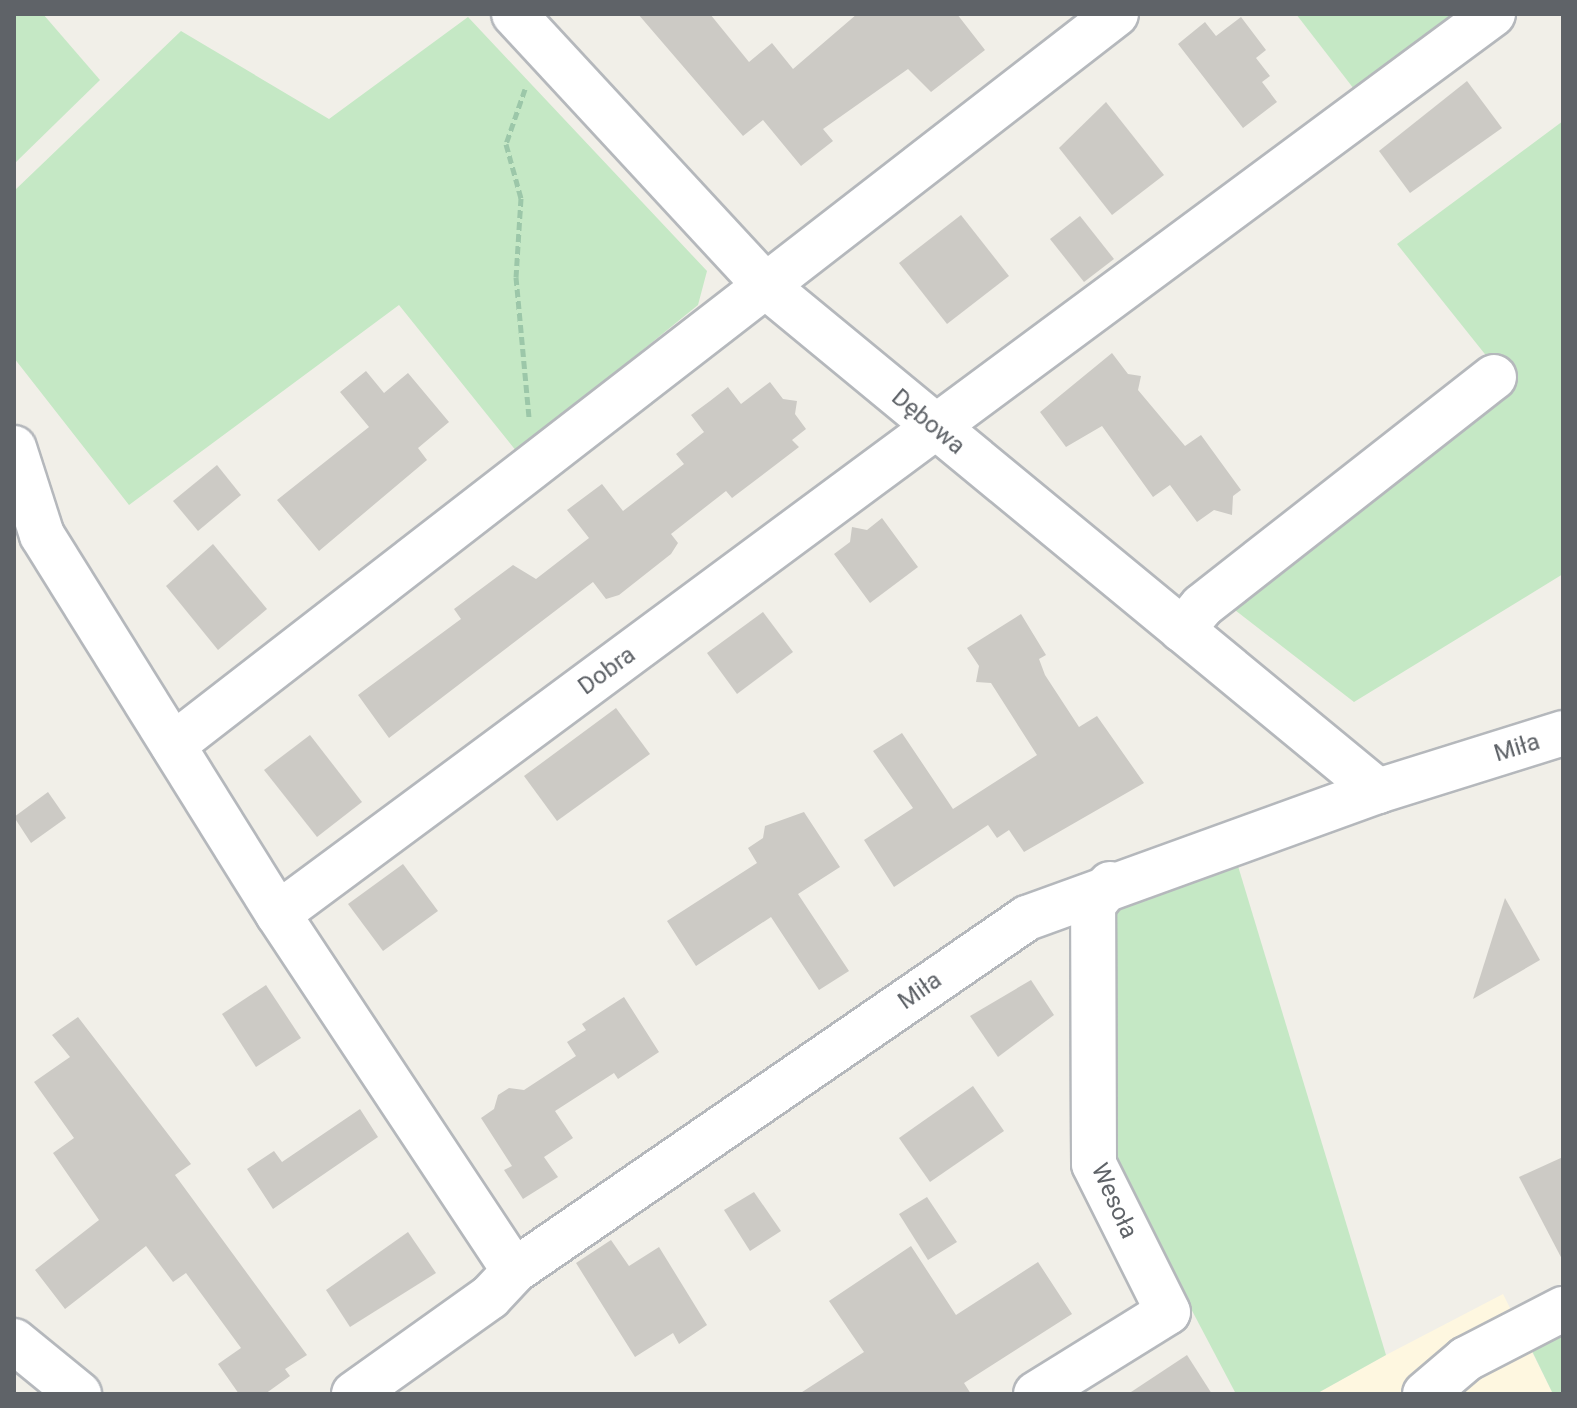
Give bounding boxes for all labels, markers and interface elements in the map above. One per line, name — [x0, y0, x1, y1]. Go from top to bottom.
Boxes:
street label: Dębowa — [886, 383, 970, 461]
street label: Dobra — [573, 641, 641, 701]
street label: Miła — [1491, 727, 1543, 769]
street label: Miła — [893, 966, 947, 1016]
street label: Wesoła — [1085, 1159, 1143, 1243]

